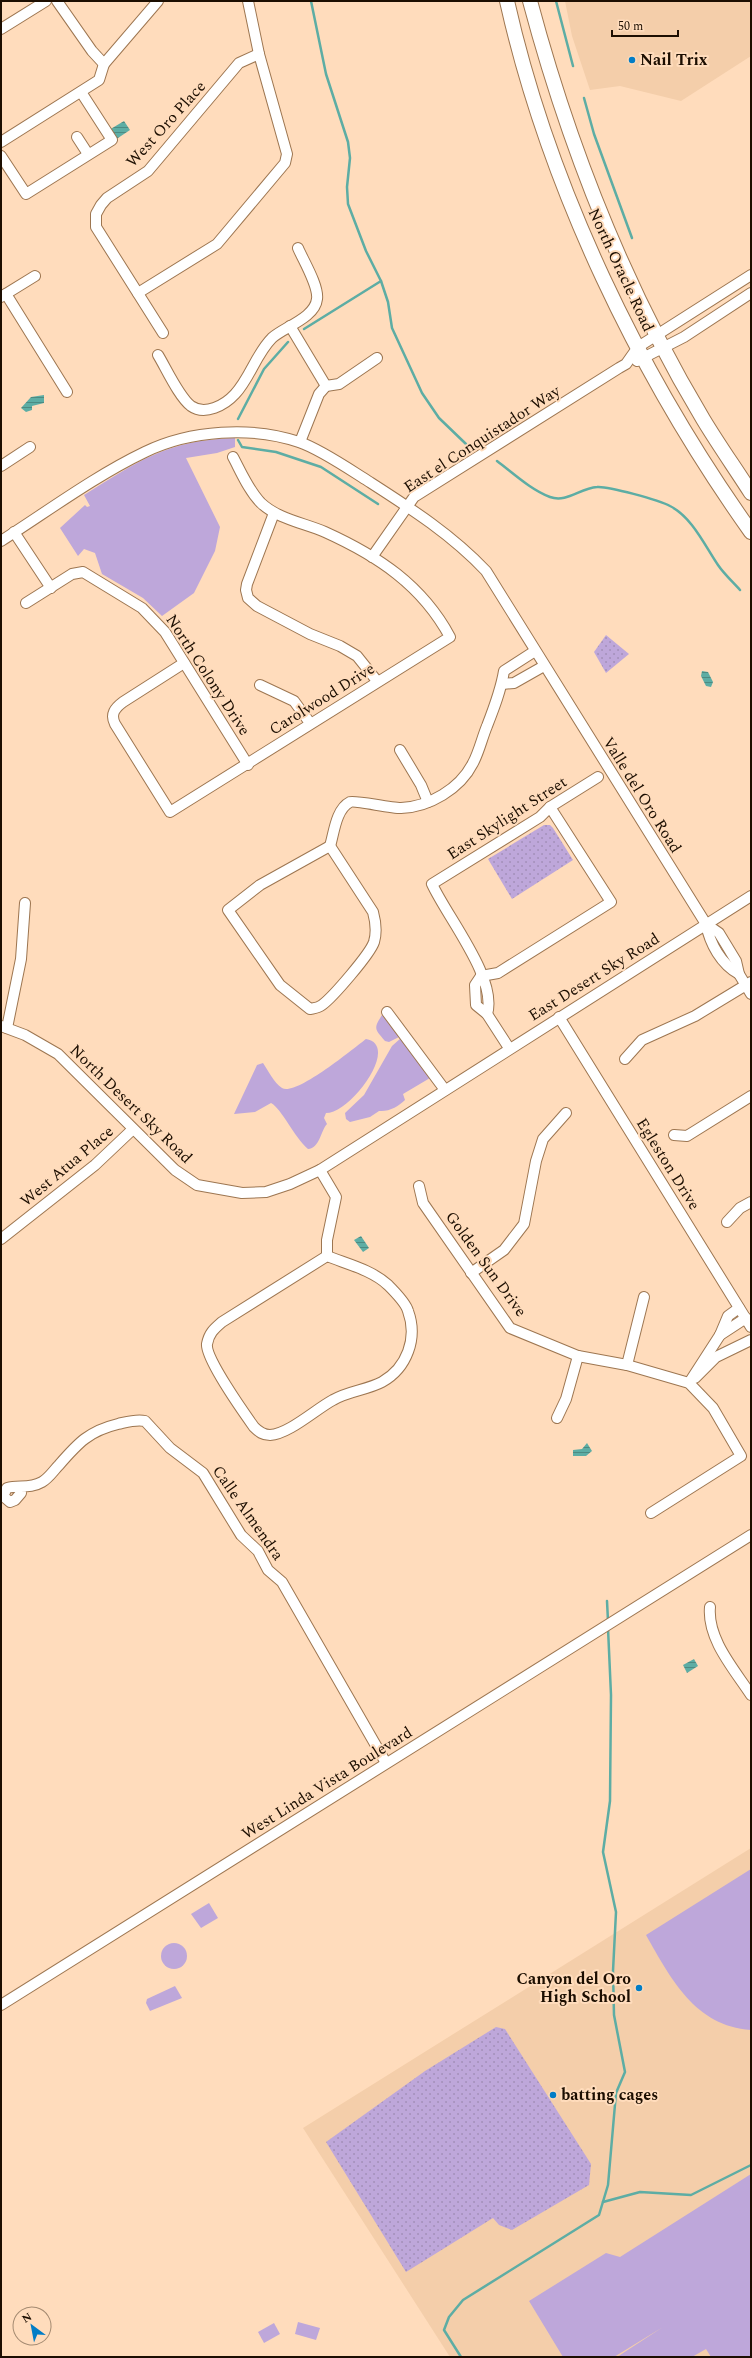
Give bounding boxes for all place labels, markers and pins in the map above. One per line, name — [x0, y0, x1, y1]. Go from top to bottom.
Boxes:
place label: Nail Trix — [640, 48, 708, 72]
marker: Nail Trix — [627, 55, 637, 65]
place label: Canyon del Oro High School — [517, 1967, 631, 2009]
marker: Canyon del Oro High School — [634, 1983, 644, 1993]
place label: batting cages — [561, 2083, 658, 2107]
marker: batting cages — [548, 2090, 558, 2100]

